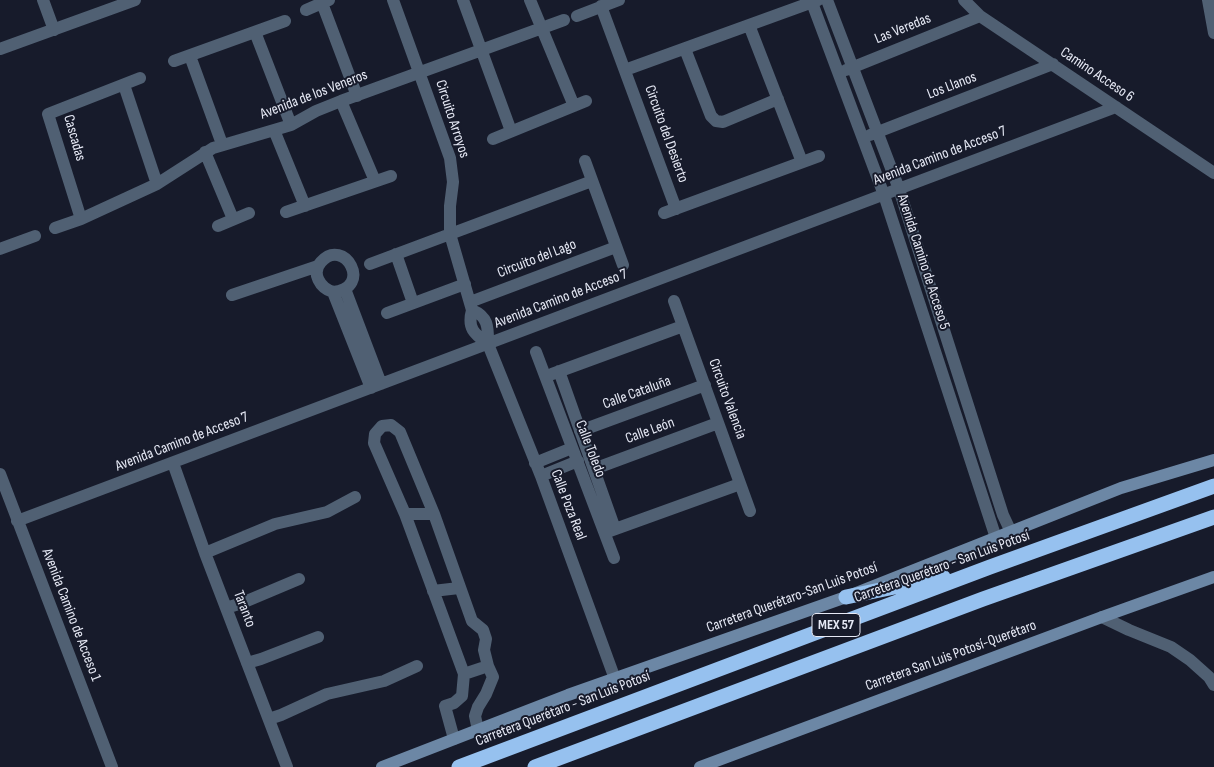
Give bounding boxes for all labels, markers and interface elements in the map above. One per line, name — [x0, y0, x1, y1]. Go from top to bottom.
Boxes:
street label: Las Veredas — [872, 10, 934, 48]
street label: Camino Acceso 6 — [1057, 44, 1137, 106]
street label: Avenida de los Veneros — [258, 66, 370, 124]
street label: Los Llanos — [925, 68, 979, 104]
street label: Circuito Arroyos — [431, 78, 473, 160]
street label: Circuito del Desierto — [640, 83, 692, 185]
street label: Cascadas — [59, 113, 89, 163]
street label: Avenida Camino de Acceso 7 — [871, 122, 1009, 190]
street label: Avenida Camino de Acceso 5 — [893, 192, 953, 332]
street label: Circuito del Lago — [495, 236, 579, 282]
street label: Avenida Camino de Acceso 7 — [492, 265, 630, 333]
street label: Circuito Valencia — [704, 356, 750, 442]
street label: Calle Cataluña — [601, 372, 673, 414]
street label: Avenida Camino de Acceso 7 — [113, 408, 251, 476]
street label: Calle León — [623, 414, 677, 448]
street label: Calle Toledo — [571, 418, 609, 480]
street label: Calle Poza Real — [546, 467, 590, 543]
street label: Carretera Querétaro - San Luis Potosí — [852, 527, 1032, 607]
street label: Avenida Camino de Acceso 1 — [37, 546, 105, 684]
street label: Carretera Querétaro-San Luis Potosí — [704, 559, 880, 637]
street label: Taranto — [229, 588, 259, 630]
road number: MEX 57 — [812, 614, 860, 636]
street label: Carretera San Luis Potosí-Querétaro — [863, 617, 1039, 695]
street label: Carretera Querétaro - San Luis Potosí — [473, 667, 653, 751]

